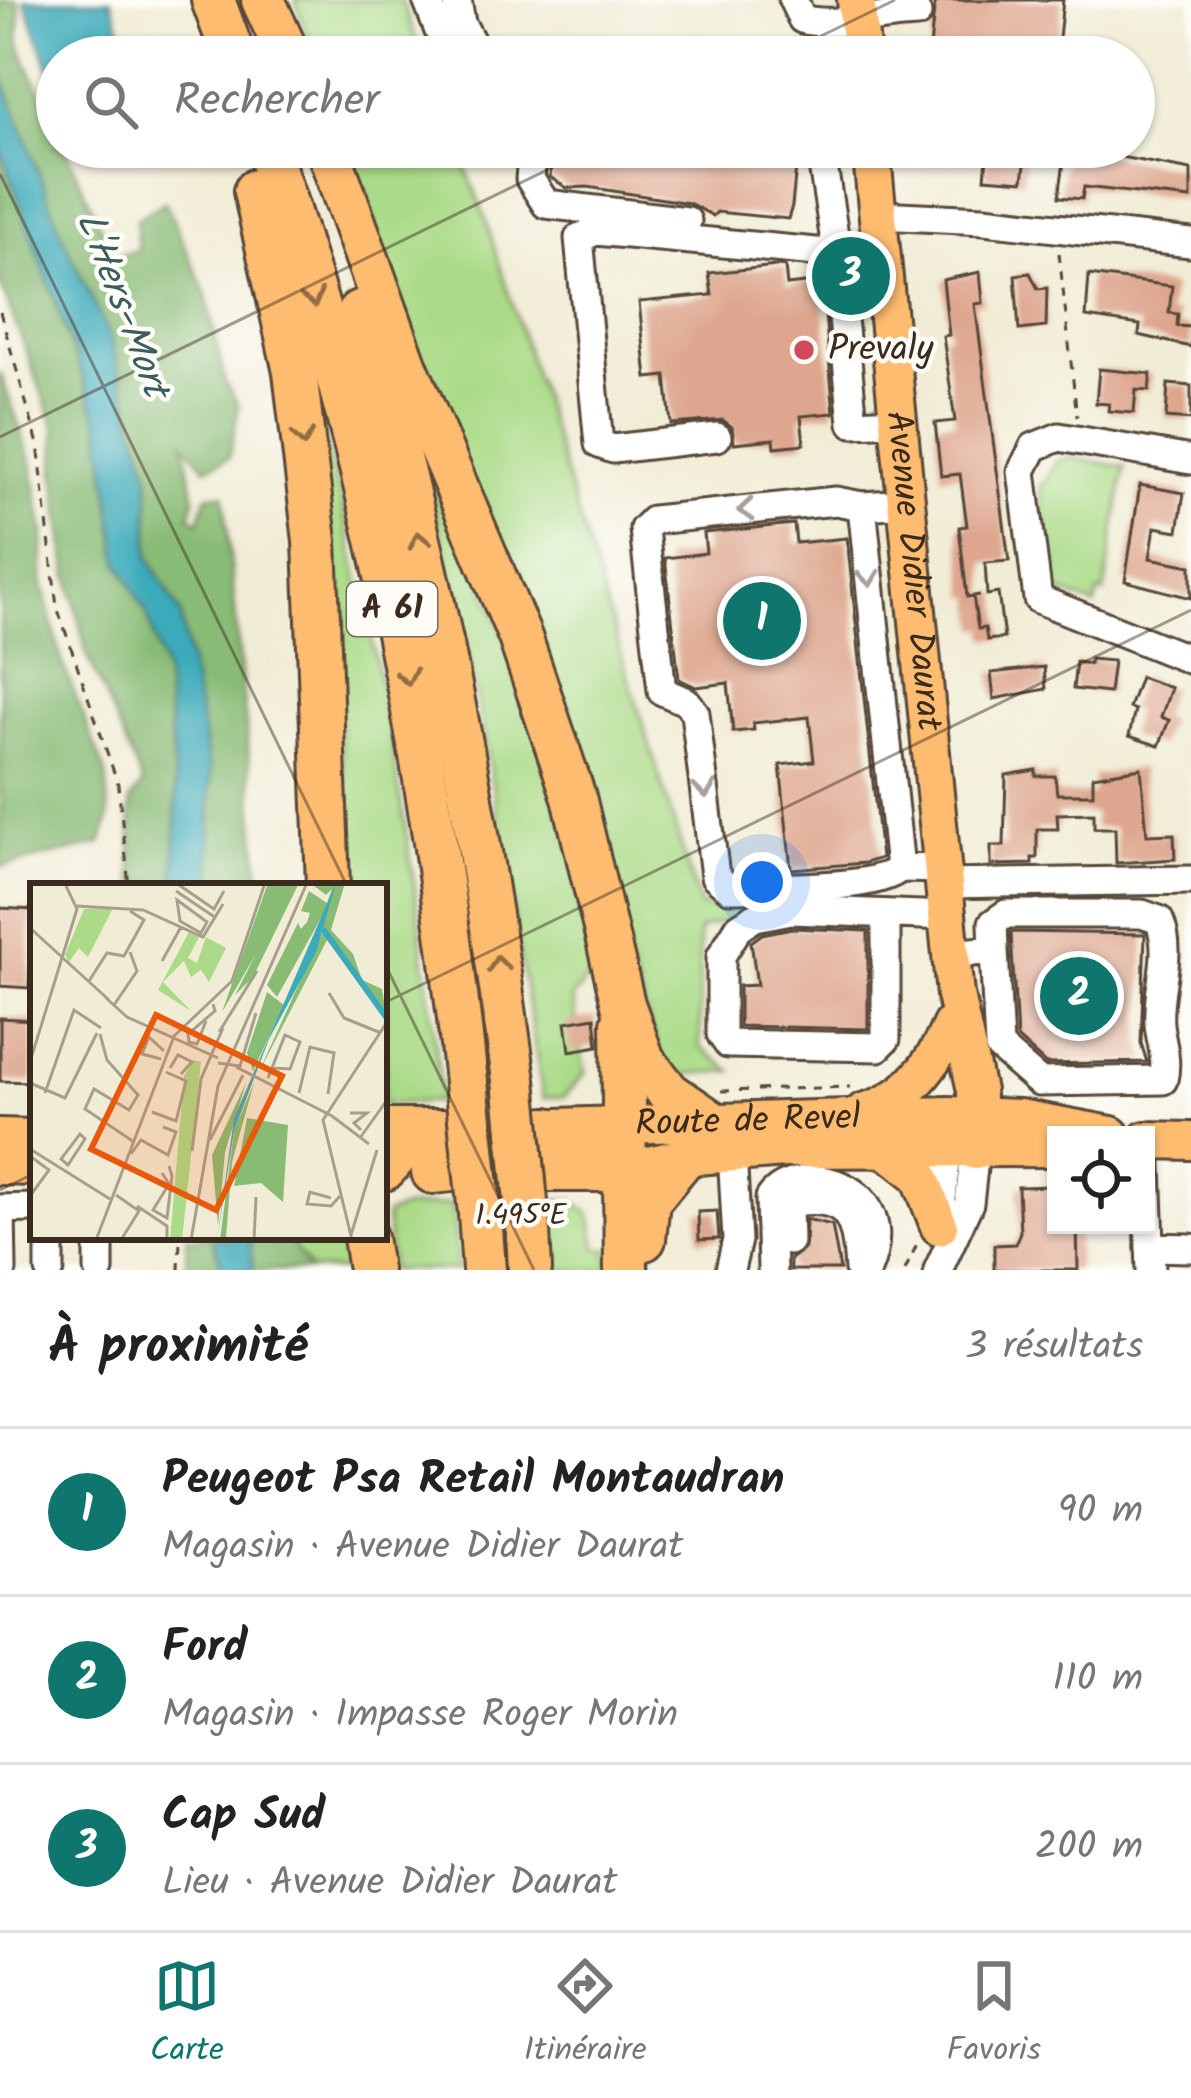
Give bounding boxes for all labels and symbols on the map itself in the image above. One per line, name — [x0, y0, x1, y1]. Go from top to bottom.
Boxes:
water label: L'Hers-Mort — [57, 203, 187, 412]
pin: 3 — [812, 231, 890, 321]
one-way arrow — [299, 288, 324, 309]
place label: Prevaly — [828, 322, 935, 379]
marker: Prevaly — [791, 337, 817, 363]
street label: Avenue Didier Daurat — [869, 408, 957, 735]
one-way arrow — [290, 429, 316, 448]
one-way arrow — [737, 497, 756, 522]
one-way arrow — [408, 530, 433, 551]
one-way arrow — [856, 568, 882, 588]
pin: 1 — [723, 576, 801, 666]
road number: A 61 — [347, 582, 437, 636]
one-way arrow — [393, 667, 419, 687]
one-way arrow — [691, 780, 717, 800]
your location — [732, 852, 792, 912]
inset map — [30, 883, 387, 1240]
pin: 2 — [1040, 951, 1118, 1041]
one-way arrow — [486, 955, 512, 974]
street label: Route de Revel — [634, 1089, 862, 1153]
text: 1.495°E — [475, 1192, 568, 1240]

